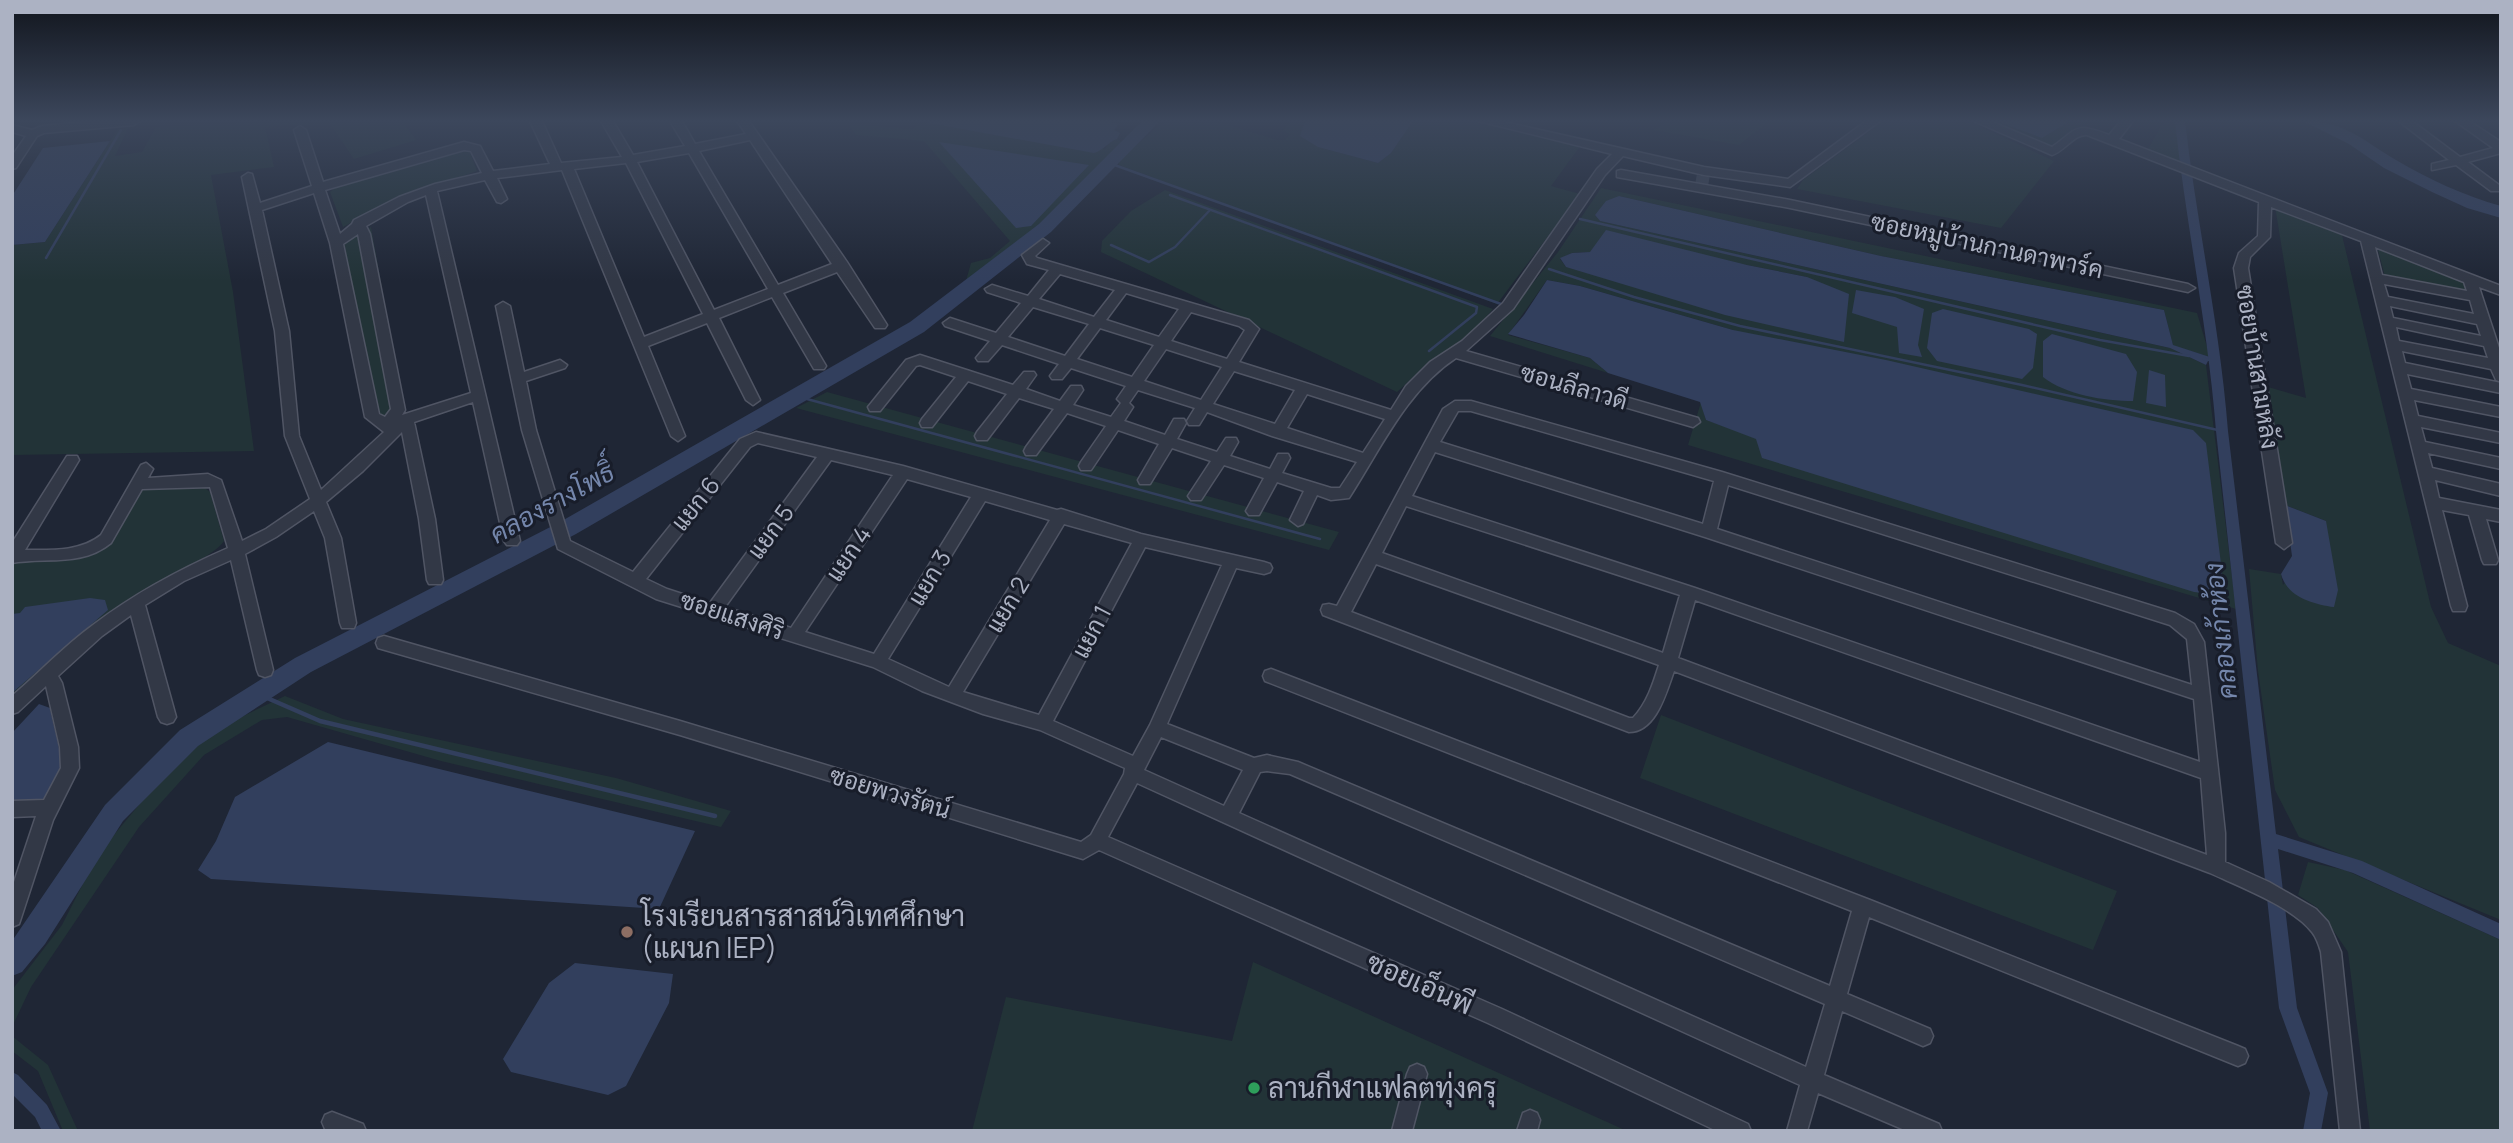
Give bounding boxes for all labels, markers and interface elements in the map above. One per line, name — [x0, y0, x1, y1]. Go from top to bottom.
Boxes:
street label: ซอยหมู่บ้านกานดาพาร์ค — [1868, 204, 2106, 287]
street label: ซอยบ้านสามหลัง — [2229, 283, 2288, 451]
street label: ซอนลีลาวดี — [1517, 355, 1632, 417]
water label: คลองรางโพธิ์ — [481, 447, 625, 551]
street label: แยก 6 — [663, 469, 727, 537]
street label: แยก 5 — [739, 497, 801, 565]
street label: แยก 4 — [817, 519, 878, 587]
street label: แยก 3 — [899, 543, 958, 611]
water label: คลองเก้าห้อง — [2195, 561, 2245, 701]
street label: แยก 2 — [977, 570, 1036, 638]
street label: ซอยแสงศิริ — [676, 582, 789, 647]
street label: แยก 1 — [1063, 599, 1118, 664]
street label: ซอยพวงรัตน์ — [826, 758, 955, 826]
place label: โรงเรียนสารสาสน์วิเทศศึกษา (แผนก IEP) — [639, 896, 965, 966]
marker: โรงเรียนสารสาสน์วิเทศศึกษา (แผนก IEP) — [619, 924, 635, 940]
street label: ซอยเอ็นพี — [1361, 942, 1480, 1022]
place label: ลานกีฬาแฟลตทุ่งครุ — [1268, 1068, 1497, 1108]
marker: ลานกีฬาแฟลตทุ่งครุ — [1246, 1080, 1262, 1096]

